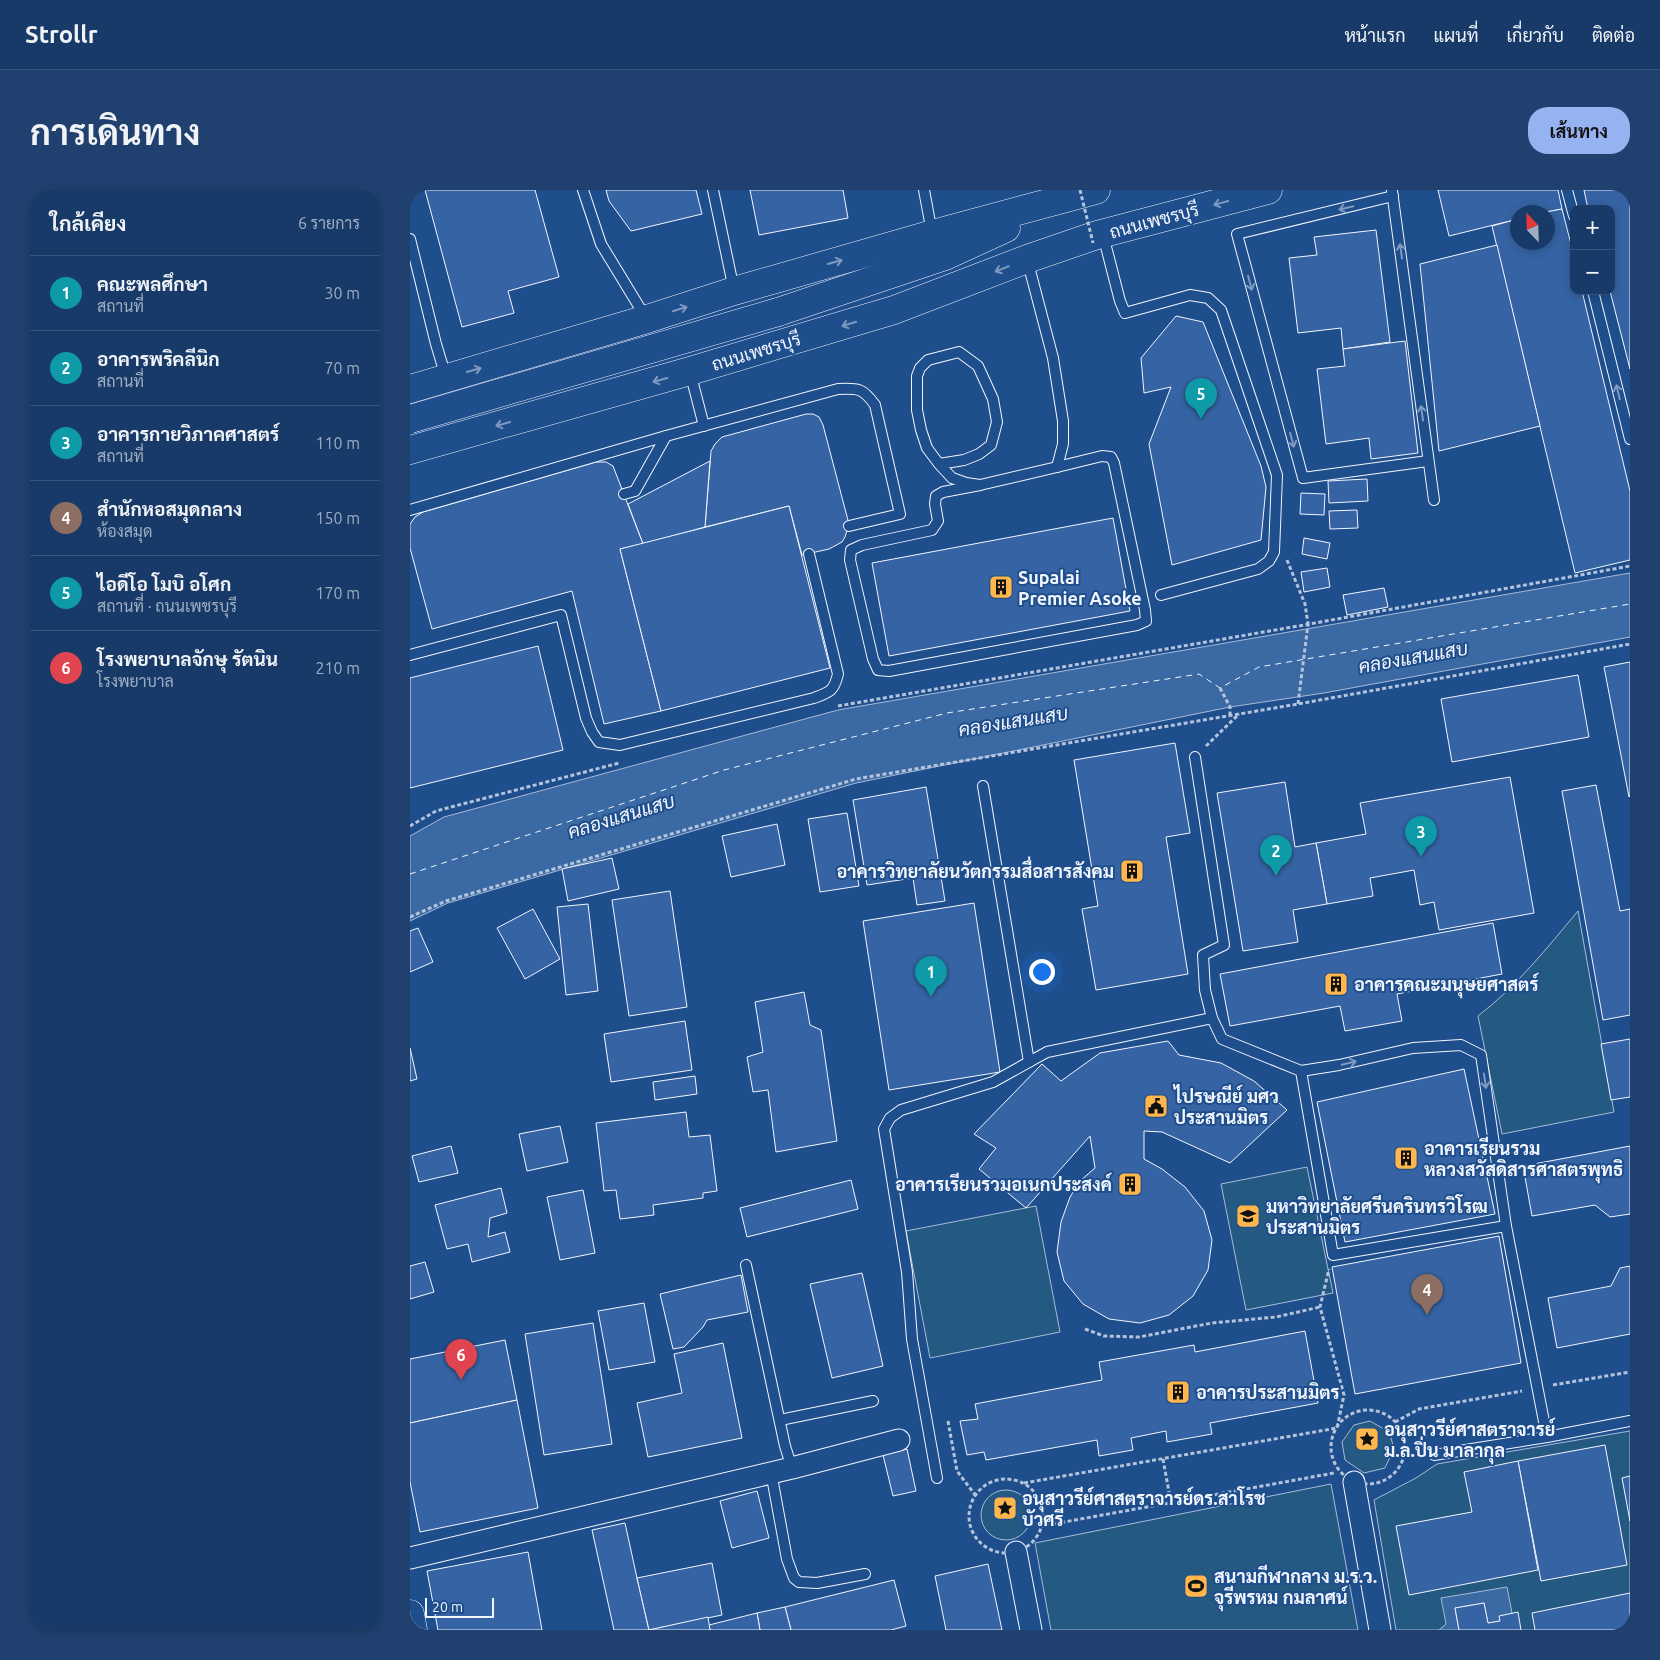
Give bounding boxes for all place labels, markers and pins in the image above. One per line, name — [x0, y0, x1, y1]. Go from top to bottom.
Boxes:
pin: 5 — [1185, 378, 1217, 419]
place label: Supalai Premier Asoke — [1018, 567, 1142, 608]
building icon: Supalai Premier Asoke — [988, 574, 1014, 600]
pin: 3 — [1405, 816, 1437, 857]
pin: 2 — [1260, 835, 1292, 876]
place label: อาคารวิทยาลัยนวัตกรรมสื่อสารสังคม — [836, 856, 1114, 881]
building icon: อาคารวิทยาลัยนวัตกรรมสื่อสารสังคม — [1119, 858, 1145, 884]
pin: 1 — [915, 956, 947, 997]
building icon: อาคารคณะมนุษยศาสตร์ — [1323, 971, 1349, 997]
place label: อาคารคณะมนุษยศาสตร์ — [1354, 972, 1540, 999]
place label: ไปรษณีย์ มศว ประสานมิตร — [1172, 1084, 1279, 1127]
public building icon: ไปรษณีย์ มศว ประสานมิตร — [1143, 1093, 1169, 1119]
place label: อาคารเรียนรวม หลวงสวัสดิสารศาสตรพุทธิ — [1424, 1136, 1623, 1184]
building icon: อาคารเรียนรวม หลวงสวัสดิสารศาสตรพุทธิ — [1393, 1145, 1419, 1171]
building icon: อาคารเรียนรวมอเนกประสงค์ — [1117, 1171, 1143, 1197]
place label: อาคารเรียนรวมอเนกประสงค์ — [895, 1172, 1113, 1194]
place label: มหาวิทยาลัยศรีนครินทรวิโรฒ ประสานมิตร — [1266, 1194, 1488, 1237]
school or university icon: มหาวิทยาลัยศรีนครินทรวิโรฒ ประสานมิตร — [1235, 1203, 1261, 1229]
pin: 4 — [1411, 1274, 1443, 1315]
pin: 6 — [445, 1339, 477, 1380]
building icon: อาคารประสานมิตร — [1165, 1379, 1191, 1405]
place label: อาคารประสานมิตร — [1196, 1381, 1340, 1402]
place label: อนุสาวรีย์ศาสตราจารย์ ม.ล.ปิ่น มาลากุล — [1384, 1417, 1556, 1465]
place icon: อนุสาวรีย์ศาสตราจารย์ ม.ล.ปิ่น มาลากุล — [1354, 1426, 1380, 1452]
place label: อนุสาวรีย์ศาสตราจารย์ดร.สาโรช บัวศรี — [1022, 1486, 1266, 1529]
place icon: อนุสาวรีย์ศาสตราจารย์ดร.สาโรช บัวศรี — [992, 1495, 1018, 1521]
place label: สนามกีฬากลาง ม.ร.ว. จุรีพรหม กมลาศน์ — [1214, 1564, 1377, 1612]
sports icon: สนามกีฬากลาง ม.ร.ว. จุรีพรหม กมลาศน์ — [1183, 1573, 1209, 1599]

